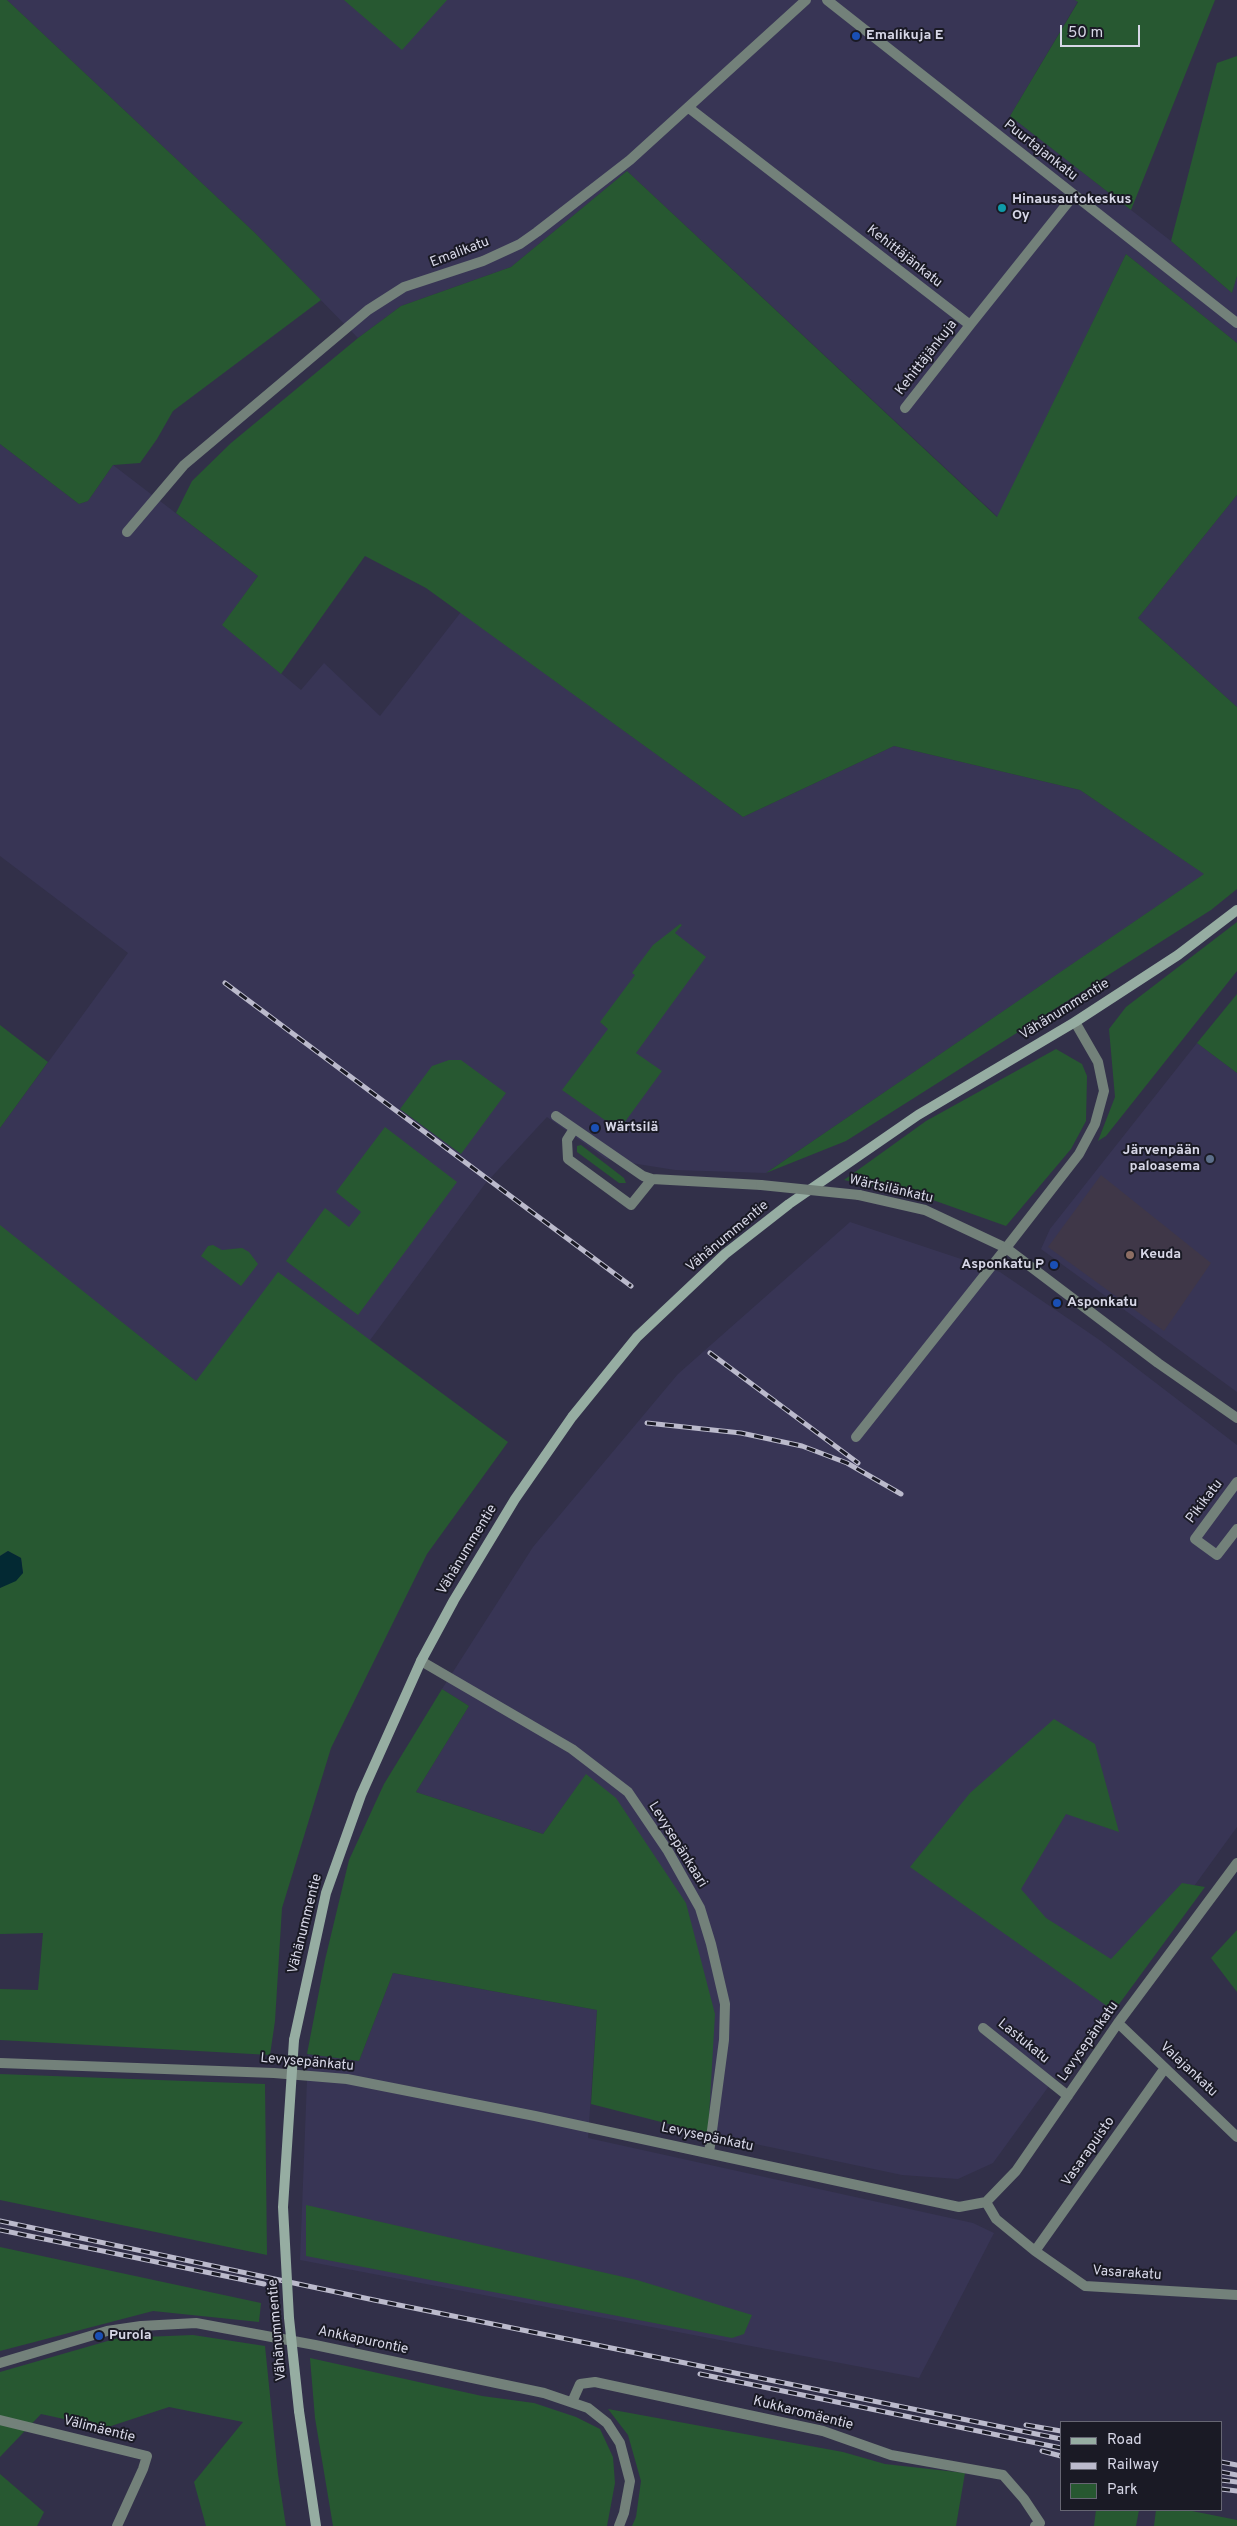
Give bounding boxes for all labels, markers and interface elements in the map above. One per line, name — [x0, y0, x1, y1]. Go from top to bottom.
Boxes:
scale bar — [1062, 15, 1142, 47]
text: 50 m — [1068, 24, 1103, 43]
place label: Emalikuja E — [866, 28, 943, 44]
marker: Emalikuja E — [850, 30, 862, 42]
street label: Puurtajankatu — [1000, 117, 1080, 185]
place label: Hinausautokeskus Oy — [1012, 192, 1131, 224]
marker: Hinausautokeskus Oy — [996, 202, 1008, 214]
street label: Kehittäjänkatu — [863, 222, 945, 292]
street label: Emalikatu — [428, 234, 492, 272]
street label: Kehittäjänkuja — [892, 317, 962, 399]
street label: Vähänummentie — [1017, 976, 1113, 1044]
place label: Wärtsilä — [605, 1120, 658, 1136]
marker: Wärtsilä — [589, 1122, 601, 1134]
place label: Järvenpään paloasema — [1123, 1143, 1200, 1176]
marker: Järvenpään paloasema — [1204, 1153, 1216, 1165]
street label: Wärtsilänkatu — [847, 1172, 935, 1208]
street label: Vähänummentie — [683, 1198, 773, 1276]
place label: Keuda — [1140, 1247, 1181, 1263]
marker: Keuda — [1124, 1249, 1136, 1261]
place label: Asponkatu P — [961, 1257, 1044, 1273]
marker: Asponkatu P — [1048, 1259, 1060, 1271]
place label: Asponkatu — [1067, 1295, 1137, 1311]
marker: Asponkatu — [1051, 1297, 1063, 1309]
street label: Pikikatu — [1183, 1477, 1227, 1527]
street label: Vähänummentie — [434, 1502, 502, 1598]
street label: Levysepänkaari — [644, 1799, 710, 1891]
street label: Vähänummentie — [285, 1872, 327, 1976]
street label: Levysepänkatu — [1055, 1999, 1123, 2085]
street label: Lastukatu — [994, 2016, 1052, 2068]
street label: Valajankatu — [1156, 2039, 1220, 2101]
street label: Levysepänkatu — [259, 2051, 355, 2075]
street label: Vasarapuisto — [1059, 2114, 1119, 2190]
street label: Levysepänkatu — [659, 2120, 755, 2156]
street label: Vasarakatu — [1092, 2263, 1162, 2285]
street label: Vähänummentie — [265, 2278, 291, 2382]
street label: Ankkapurontie — [316, 2323, 410, 2359]
place label: Purola — [109, 2328, 152, 2344]
marker: Purola — [93, 2330, 105, 2342]
street label: Kukkaromäentie — [751, 2393, 855, 2435]
street label: Välimäentie — [61, 2413, 137, 2447]
legend — [1060, 2421, 1222, 2511]
text: Road — [1107, 2431, 1142, 2450]
text: Railway — [1107, 2456, 1159, 2475]
text: Park — [1107, 2481, 1138, 2500]

